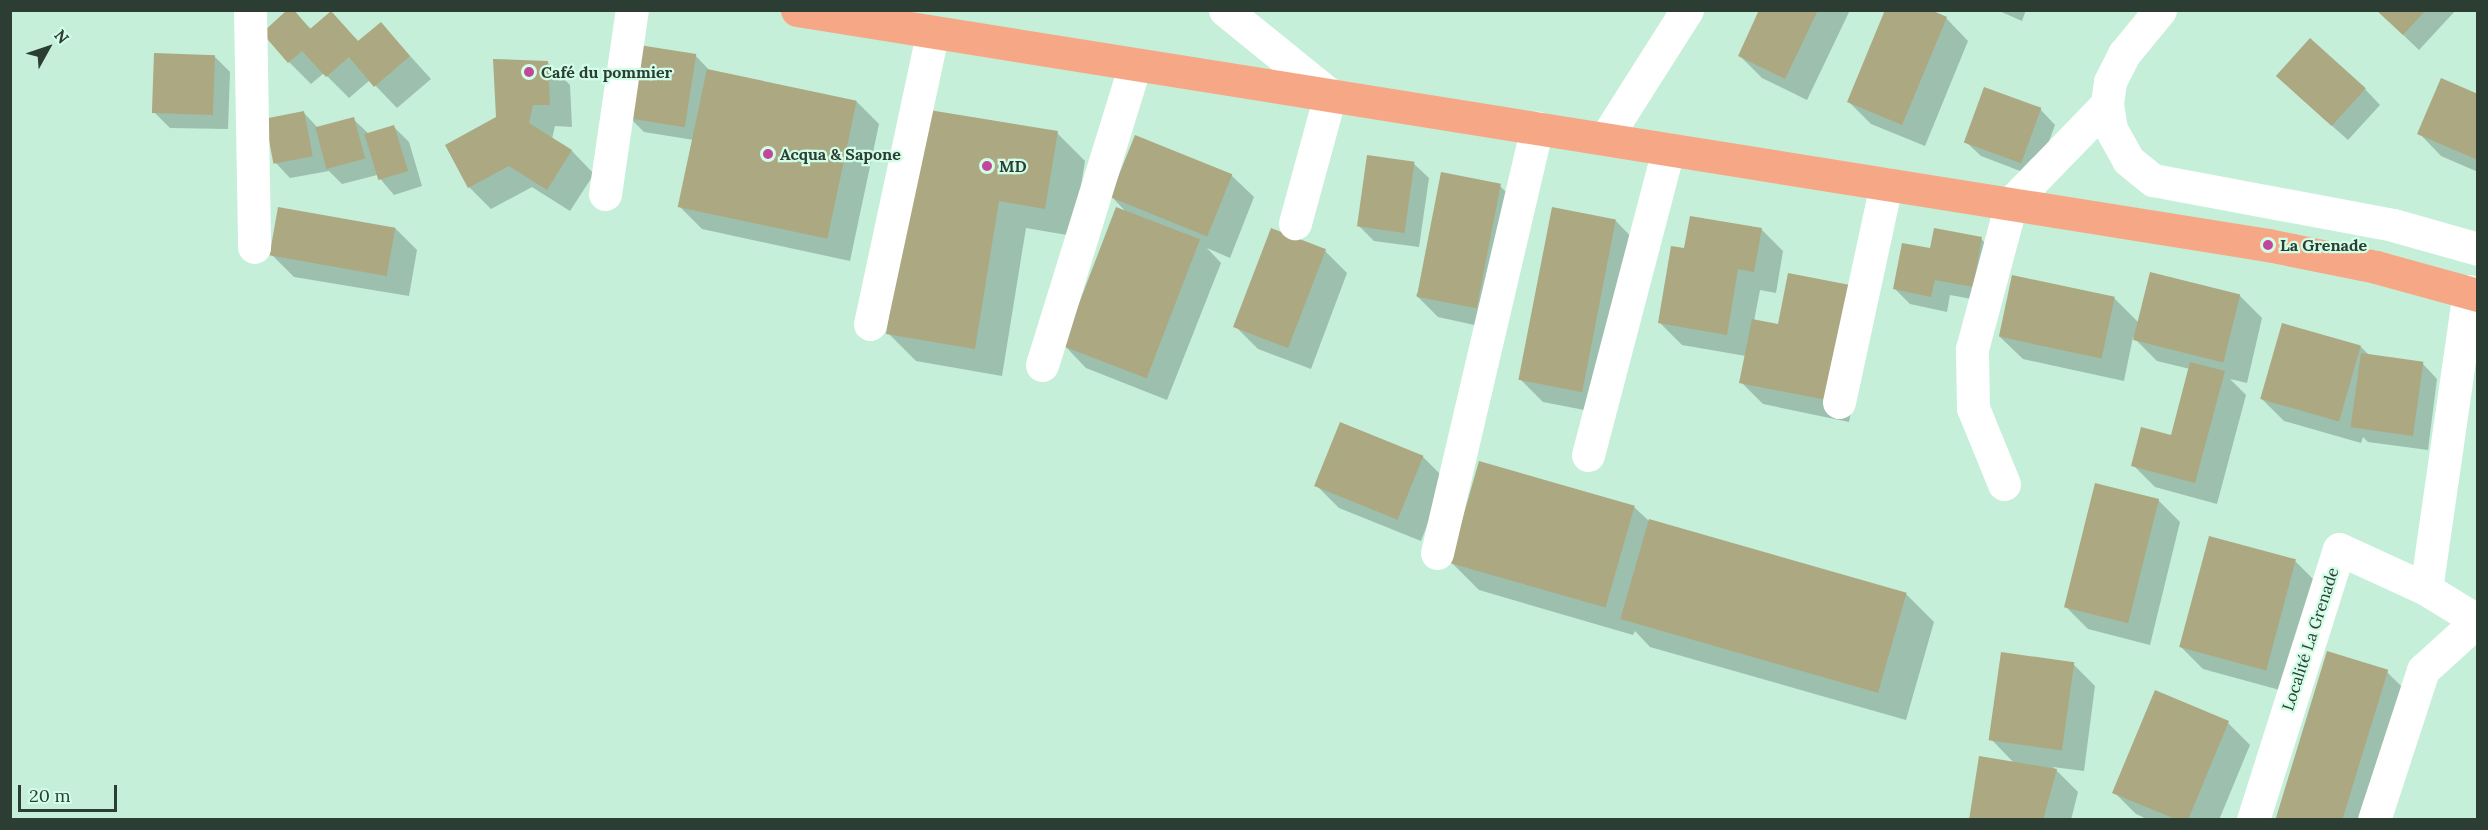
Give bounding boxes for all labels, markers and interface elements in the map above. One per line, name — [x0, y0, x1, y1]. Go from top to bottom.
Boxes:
north arrow — [18, 18, 78, 78]
text: N — [50, 25, 73, 48]
place label: Café du pommier — [541, 62, 672, 82]
marker: Café du pommier — [522, 65, 536, 79]
place label: Acqua & Sapone — [780, 144, 901, 164]
marker: Acqua & Sapone — [761, 147, 775, 161]
place label: MD — [999, 156, 1027, 176]
marker: MD — [980, 159, 994, 173]
place label: La Grenade — [2280, 235, 2367, 255]
marker: La Grenade — [2261, 238, 2275, 252]
street label: Localité La Grenade — [2278, 565, 2342, 713]
scale bar — [21, 773, 120, 811]
text: 20 m — [29, 784, 71, 807]

